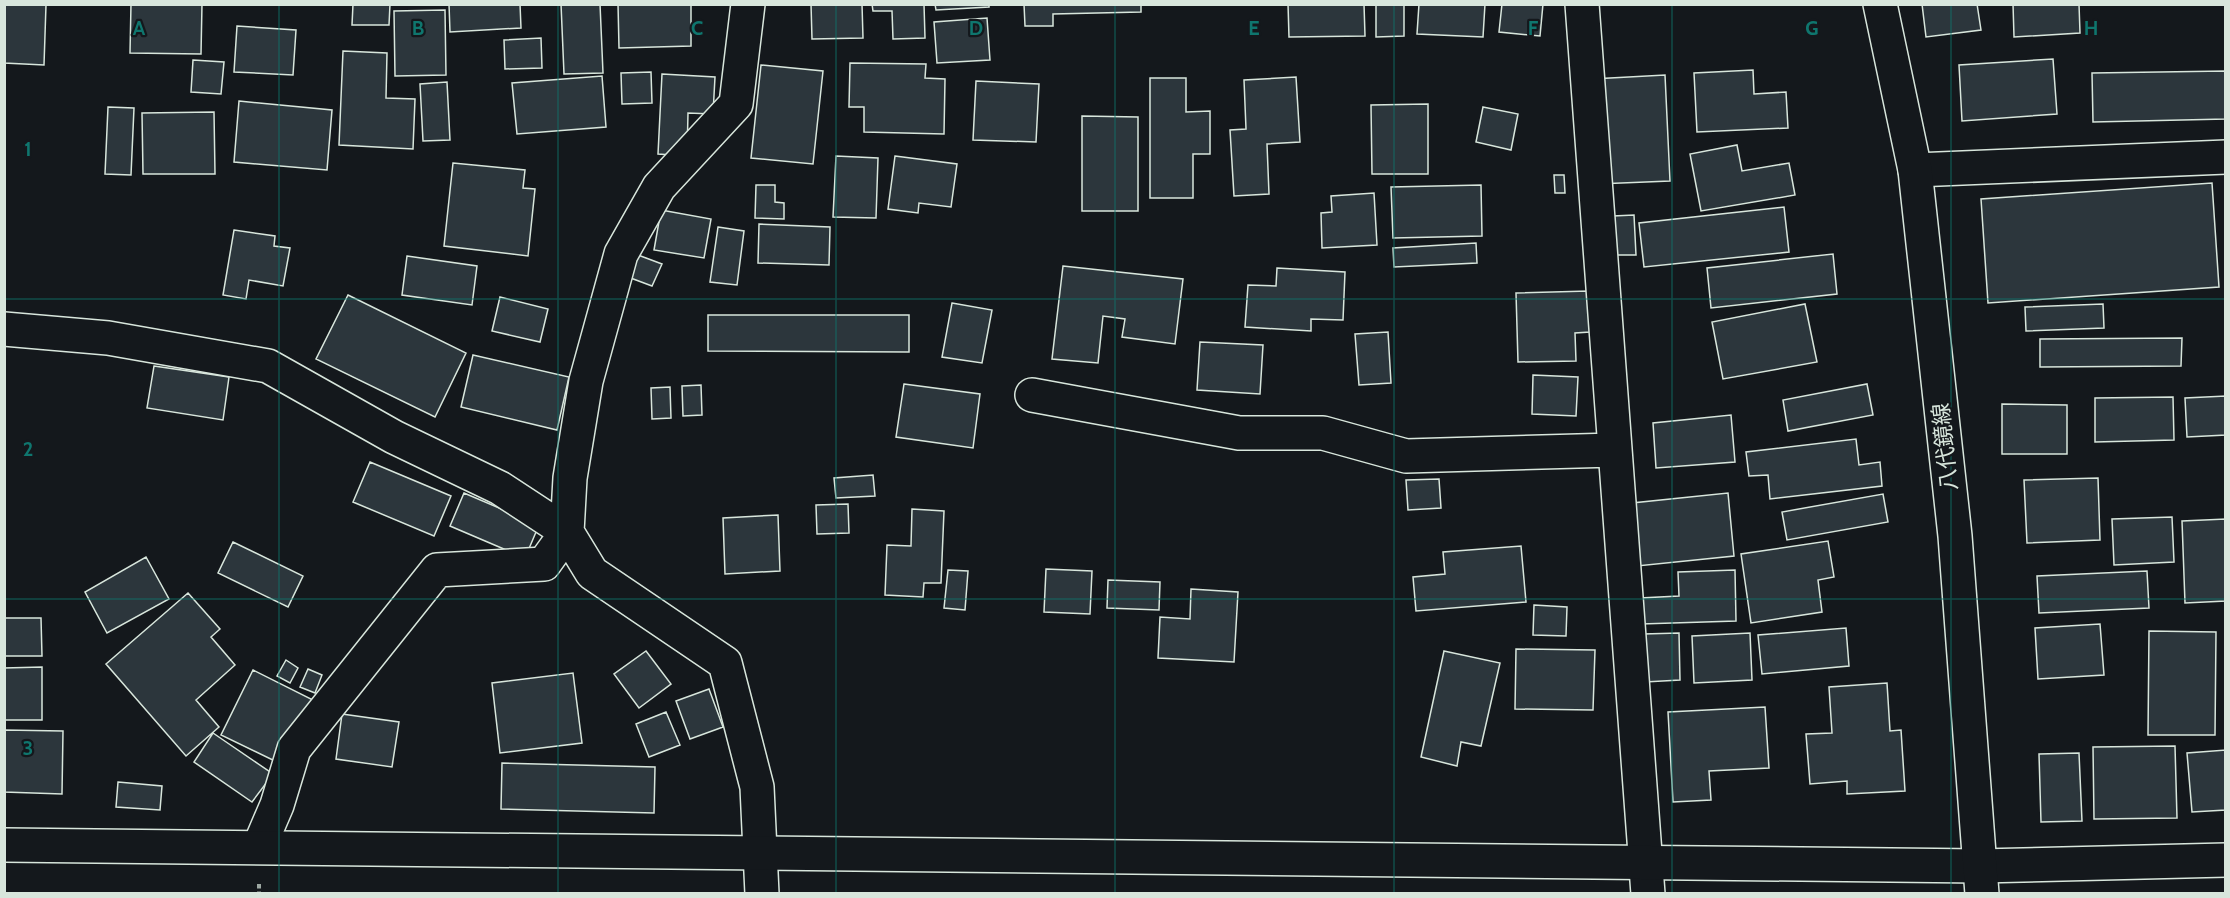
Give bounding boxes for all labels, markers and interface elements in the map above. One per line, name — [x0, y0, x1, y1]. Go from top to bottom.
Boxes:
text: A — [133, 16, 146, 40]
text: B — [412, 16, 424, 40]
text: C — [691, 16, 703, 40]
text: D — [969, 16, 983, 40]
text: E — [1248, 16, 1260, 40]
text: F — [1528, 16, 1539, 40]
text: G — [1805, 16, 1819, 40]
text: H — [2084, 16, 2098, 40]
text: 1 — [24, 137, 32, 161]
street label: 八代鏡線 — [1927, 402, 1963, 492]
text: 2 — [23, 437, 33, 461]
text: 3 — [23, 736, 33, 760]

